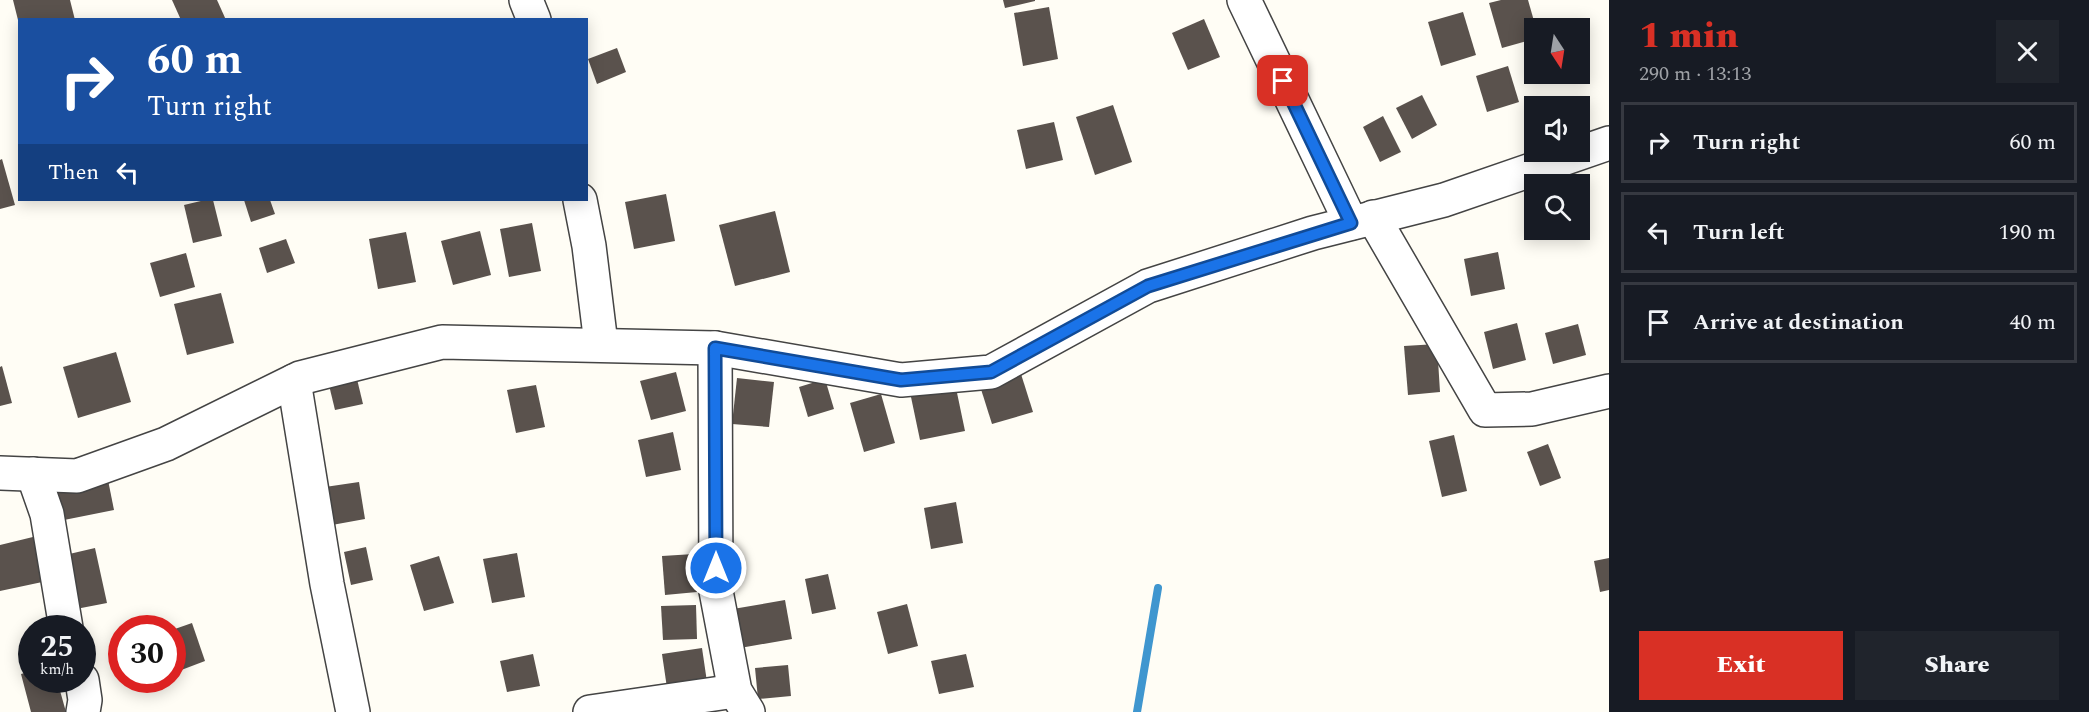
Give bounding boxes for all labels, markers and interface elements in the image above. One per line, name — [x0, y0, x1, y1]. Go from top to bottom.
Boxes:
text: 1 min — [1639, 9, 1739, 64]
north arrow — [1524, 18, 1590, 84]
map controls — [1524, 18, 1590, 240]
button: close — [1996, 20, 2059, 83]
text: 60 m — [147, 29, 242, 92]
icon: right — [48, 42, 126, 120]
pin — [1257, 55, 1308, 106]
text: 290 m · 13:13 — [1639, 59, 1751, 89]
icon: arrive — [1266, 64, 1299, 97]
text: Turn right — [147, 86, 272, 128]
button: sound — [1524, 96, 1590, 162]
icon: right — [1642, 126, 1675, 159]
text: Turn right — [1693, 126, 1800, 159]
text: 60 m — [2010, 126, 2056, 159]
text: Then — [48, 156, 99, 189]
icon: left — [111, 156, 144, 189]
button: search — [1524, 174, 1590, 240]
icon: left — [1642, 216, 1675, 249]
text: Turn left — [1693, 216, 1785, 249]
text: 190 m — [1999, 216, 2056, 249]
icon: arrive — [1642, 306, 1675, 339]
text: Arrive at destination — [1693, 306, 1904, 339]
text: 40 m — [2010, 306, 2056, 339]
position arrow — [684, 536, 748, 600]
speed limit sign: 30 — [108, 615, 186, 693]
text: 25 — [40, 624, 74, 670]
button: Exit — [1639, 631, 1843, 700]
button: Share — [1855, 631, 2059, 700]
text: km/h — [40, 658, 74, 681]

